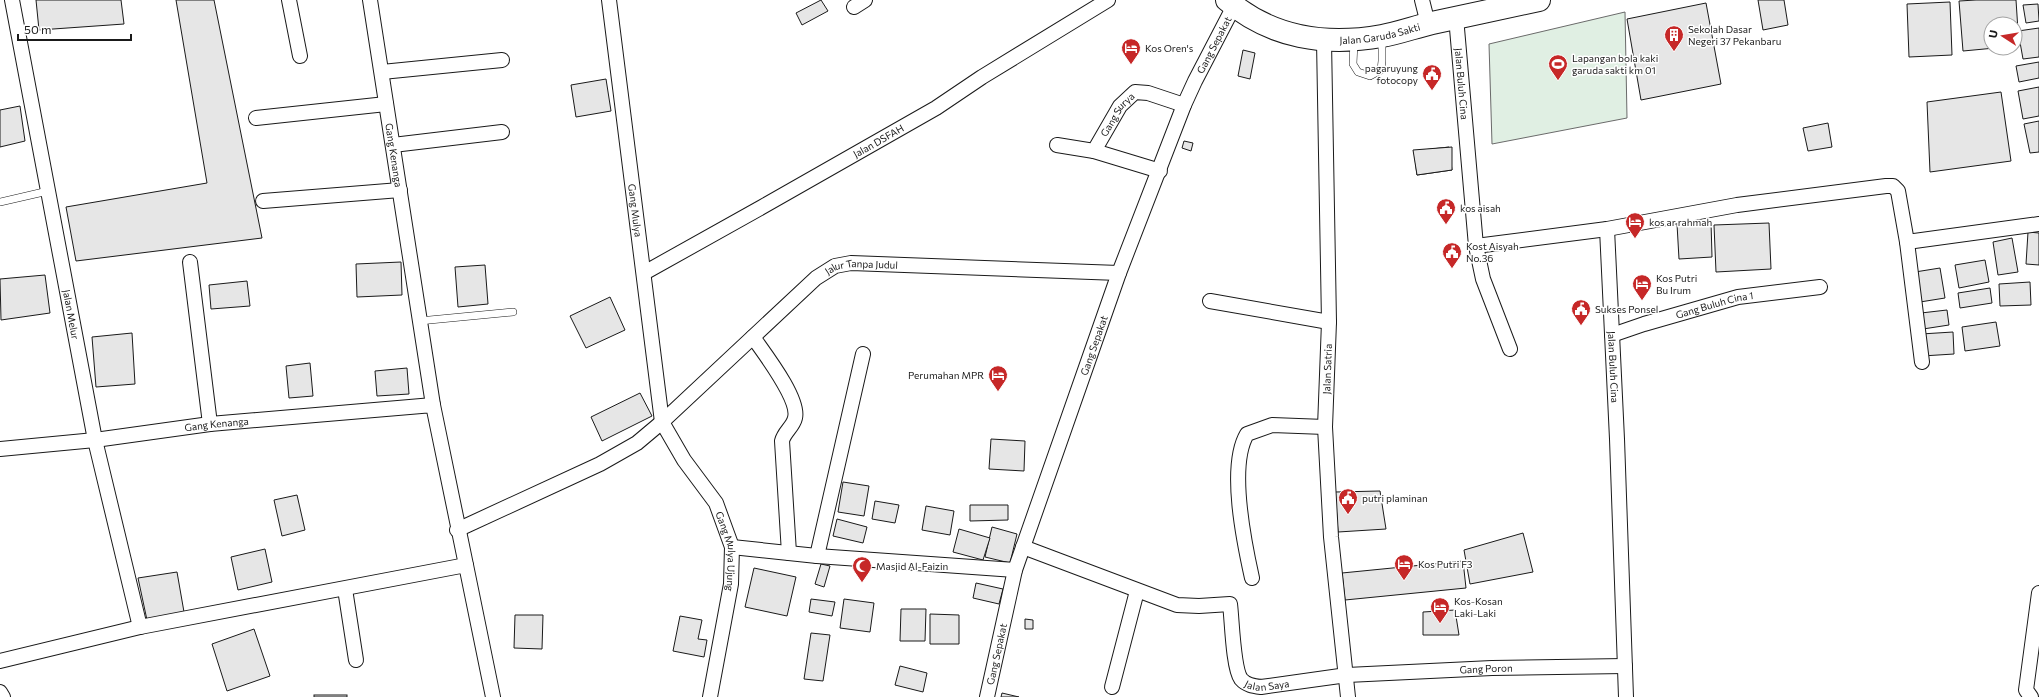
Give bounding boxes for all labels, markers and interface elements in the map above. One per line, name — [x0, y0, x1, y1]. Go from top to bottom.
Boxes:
street label: Gang Sepakat — [1194, 14, 1234, 75]
scale bar — [18, 16, 131, 42]
north arrow — [1983, 16, 2023, 56]
street label: Jalan Garuda Sakti — [1340, 20, 1422, 46]
text: 50 m — [24, 22, 52, 36]
place label: Sekolah Dasar Negeri 37 Pekanbaru — [1688, 23, 1781, 47]
building icon: Sekolah Dasar Negeri 37 Pekanbaru — [1663, 24, 1685, 52]
text: U — [1986, 29, 2000, 39]
hotel icon: Kos Oren's — [1120, 37, 1142, 65]
place label: Kos Oren's — [1145, 42, 1194, 54]
street label: Jalan Buluh Cina — [1453, 47, 1471, 120]
place label: Lapangan bola kaki garuda sakti km 01 — [1572, 52, 1658, 76]
sports icon: Lapangan bola kaki garuda sakti km 01 — [1547, 53, 1569, 81]
place label: pagaruyung fotocopy — [1365, 62, 1419, 86]
public building icon: pagaruyung fotocopy — [1421, 63, 1443, 91]
street label: Gang Surya — [1098, 90, 1137, 139]
street label: Gang Kenanga — [383, 122, 405, 188]
street label: Jalan DSFAH — [851, 122, 906, 160]
street label: Gang Mulya — [626, 183, 645, 238]
public building icon: kos aisah — [1435, 197, 1457, 225]
place label: kos aisah — [1460, 202, 1501, 214]
hotel icon: kos ar rahmah — [1624, 211, 1646, 239]
place label: kos ar rahmah — [1649, 216, 1712, 228]
place label: Kost Aisyah No.36 — [1466, 240, 1519, 264]
public building icon: Kost Aisyah No.36 — [1441, 241, 1463, 269]
street label: Jalur Tanpa Judul — [822, 257, 898, 277]
place label: Kos Putri Bu Irum — [1656, 272, 1697, 296]
hotel icon: Kos Putri Bu Irum — [1631, 273, 1653, 301]
street label: Jalan Melur — [61, 288, 82, 340]
street label: Gang Buluh Cina 1 — [1674, 289, 1754, 321]
public building icon: Sukses Ponsel — [1570, 298, 1592, 326]
place label: Sukses Ponsel — [1595, 303, 1658, 315]
street label: Gang Sepakat — [1078, 314, 1110, 377]
street label: Jalan Buluh Cina — [1606, 331, 1621, 403]
street label: Jalan Satria — [1320, 344, 1334, 394]
hotel icon: Perumahan MPR — [987, 364, 1009, 392]
place label: Perumahan MPR — [908, 369, 984, 381]
street label: Gang Kenanga — [184, 415, 249, 434]
public building icon: putri plaminan — [1337, 487, 1359, 515]
place label: putri plaminan — [1362, 492, 1428, 504]
street label: Gang Mulya Ujung — [713, 509, 738, 593]
hotel icon: Kos Putri F3 — [1393, 553, 1415, 581]
mosque icon: Masjid Al-Faizin — [851, 555, 873, 583]
place label: Kos Putri F3 — [1418, 558, 1473, 570]
place label: Masjid Al-Faizin — [876, 560, 948, 572]
place label: Kos-Kosan Laki-Laki — [1454, 595, 1503, 619]
hotel icon: Kos-Kosan Laki-Laki — [1429, 596, 1451, 624]
street label: Gang Sepakat — [984, 622, 1009, 686]
street label: Gang Poron — [1459, 662, 1513, 676]
street label: Jalan Saya — [1242, 677, 1290, 693]

